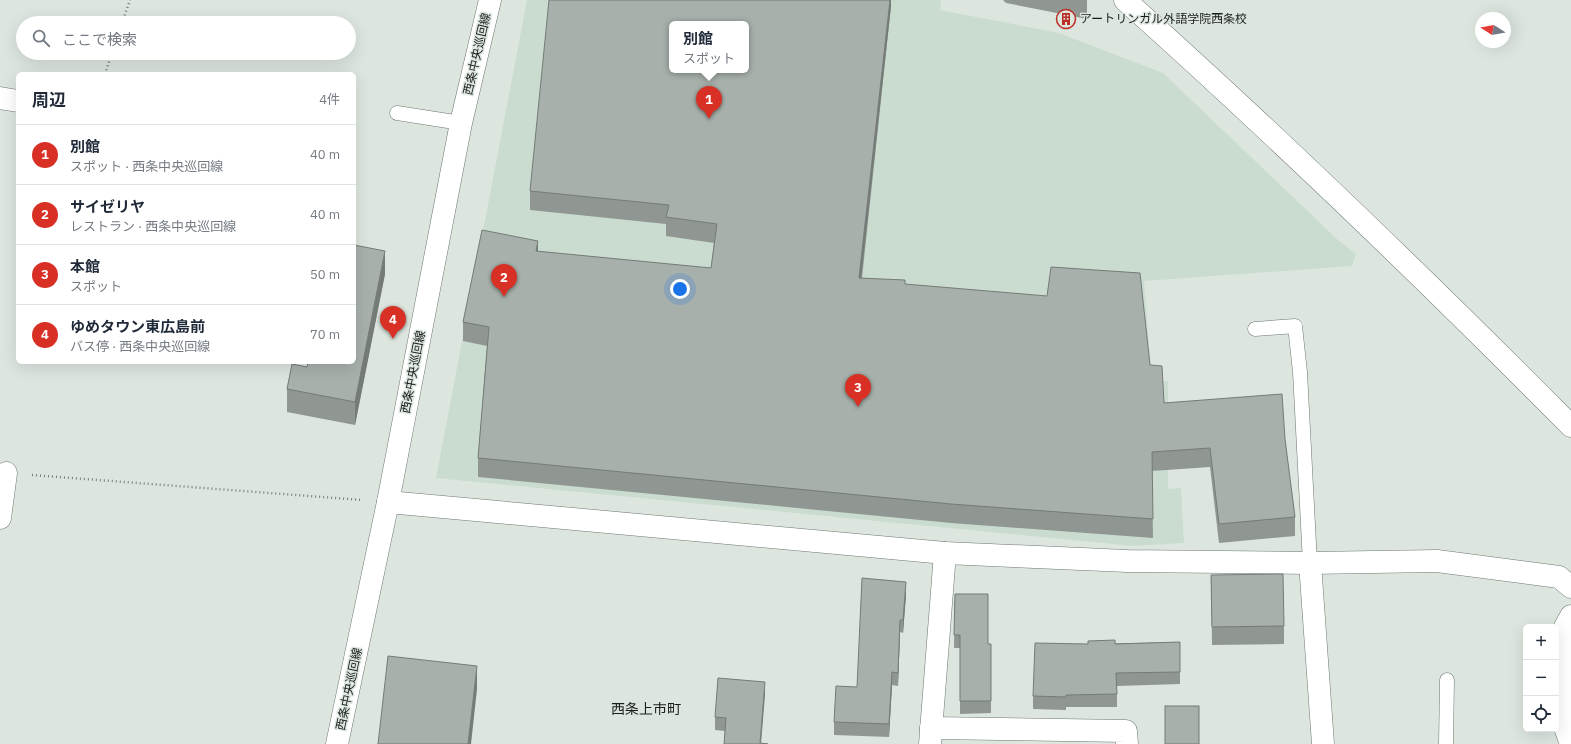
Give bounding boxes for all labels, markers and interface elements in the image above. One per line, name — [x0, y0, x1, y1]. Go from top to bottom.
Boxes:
building icon: アートリンガル外語学院西条校 — [1055, 8, 1077, 30]
street label: 西条中央巡回線 — [460, 11, 493, 97]
place label: アートリンガル外語学院西条校 — [1080, 11, 1247, 26]
north arrow — [1475, 12, 1511, 48]
search box — [16, 16, 356, 60]
popup — [669, 21, 749, 73]
icon: search — [30, 27, 52, 49]
text: 別館 — [683, 29, 713, 48]
text: ここで検索 — [62, 30, 137, 49]
text: スポット — [683, 50, 735, 67]
pin: 1 — [696, 86, 722, 119]
text: 周辺 — [32, 89, 66, 111]
text: 4件 — [319, 91, 340, 108]
text: 別館 — [70, 137, 100, 156]
text: 1 — [41, 146, 49, 163]
text: 40 m — [310, 146, 340, 163]
text: スポット · 西条中央巡回線 — [70, 158, 223, 175]
text: サイゼリヤ — [70, 197, 145, 216]
text: 2 — [41, 206, 49, 223]
text: 40 m — [310, 206, 340, 223]
text: レストラン · 西条中央巡回線 — [70, 218, 236, 235]
text: 本館 — [70, 257, 100, 276]
pin: 2 — [491, 264, 517, 297]
text: 3 — [41, 266, 49, 283]
text: 50 m — [310, 266, 340, 283]
text: スポット — [70, 278, 122, 295]
your location — [670, 279, 690, 299]
pin: 4 — [380, 306, 406, 339]
text: ゆめタウン東広島前 — [70, 317, 205, 336]
text: 4 — [41, 326, 49, 343]
text: 70 m — [310, 326, 340, 343]
street label: 西条中央巡回線 — [397, 329, 428, 415]
text: バス停 · 西条中央巡回線 — [70, 338, 210, 355]
pin: 3 — [845, 374, 871, 407]
map controls — [1523, 624, 1559, 732]
button: + — [1523, 624, 1559, 660]
street label: 西条中央巡回線 — [332, 646, 365, 732]
button: − — [1523, 660, 1559, 696]
button: locate — [1523, 696, 1559, 732]
district label: 西条上市町 — [611, 700, 681, 718]

